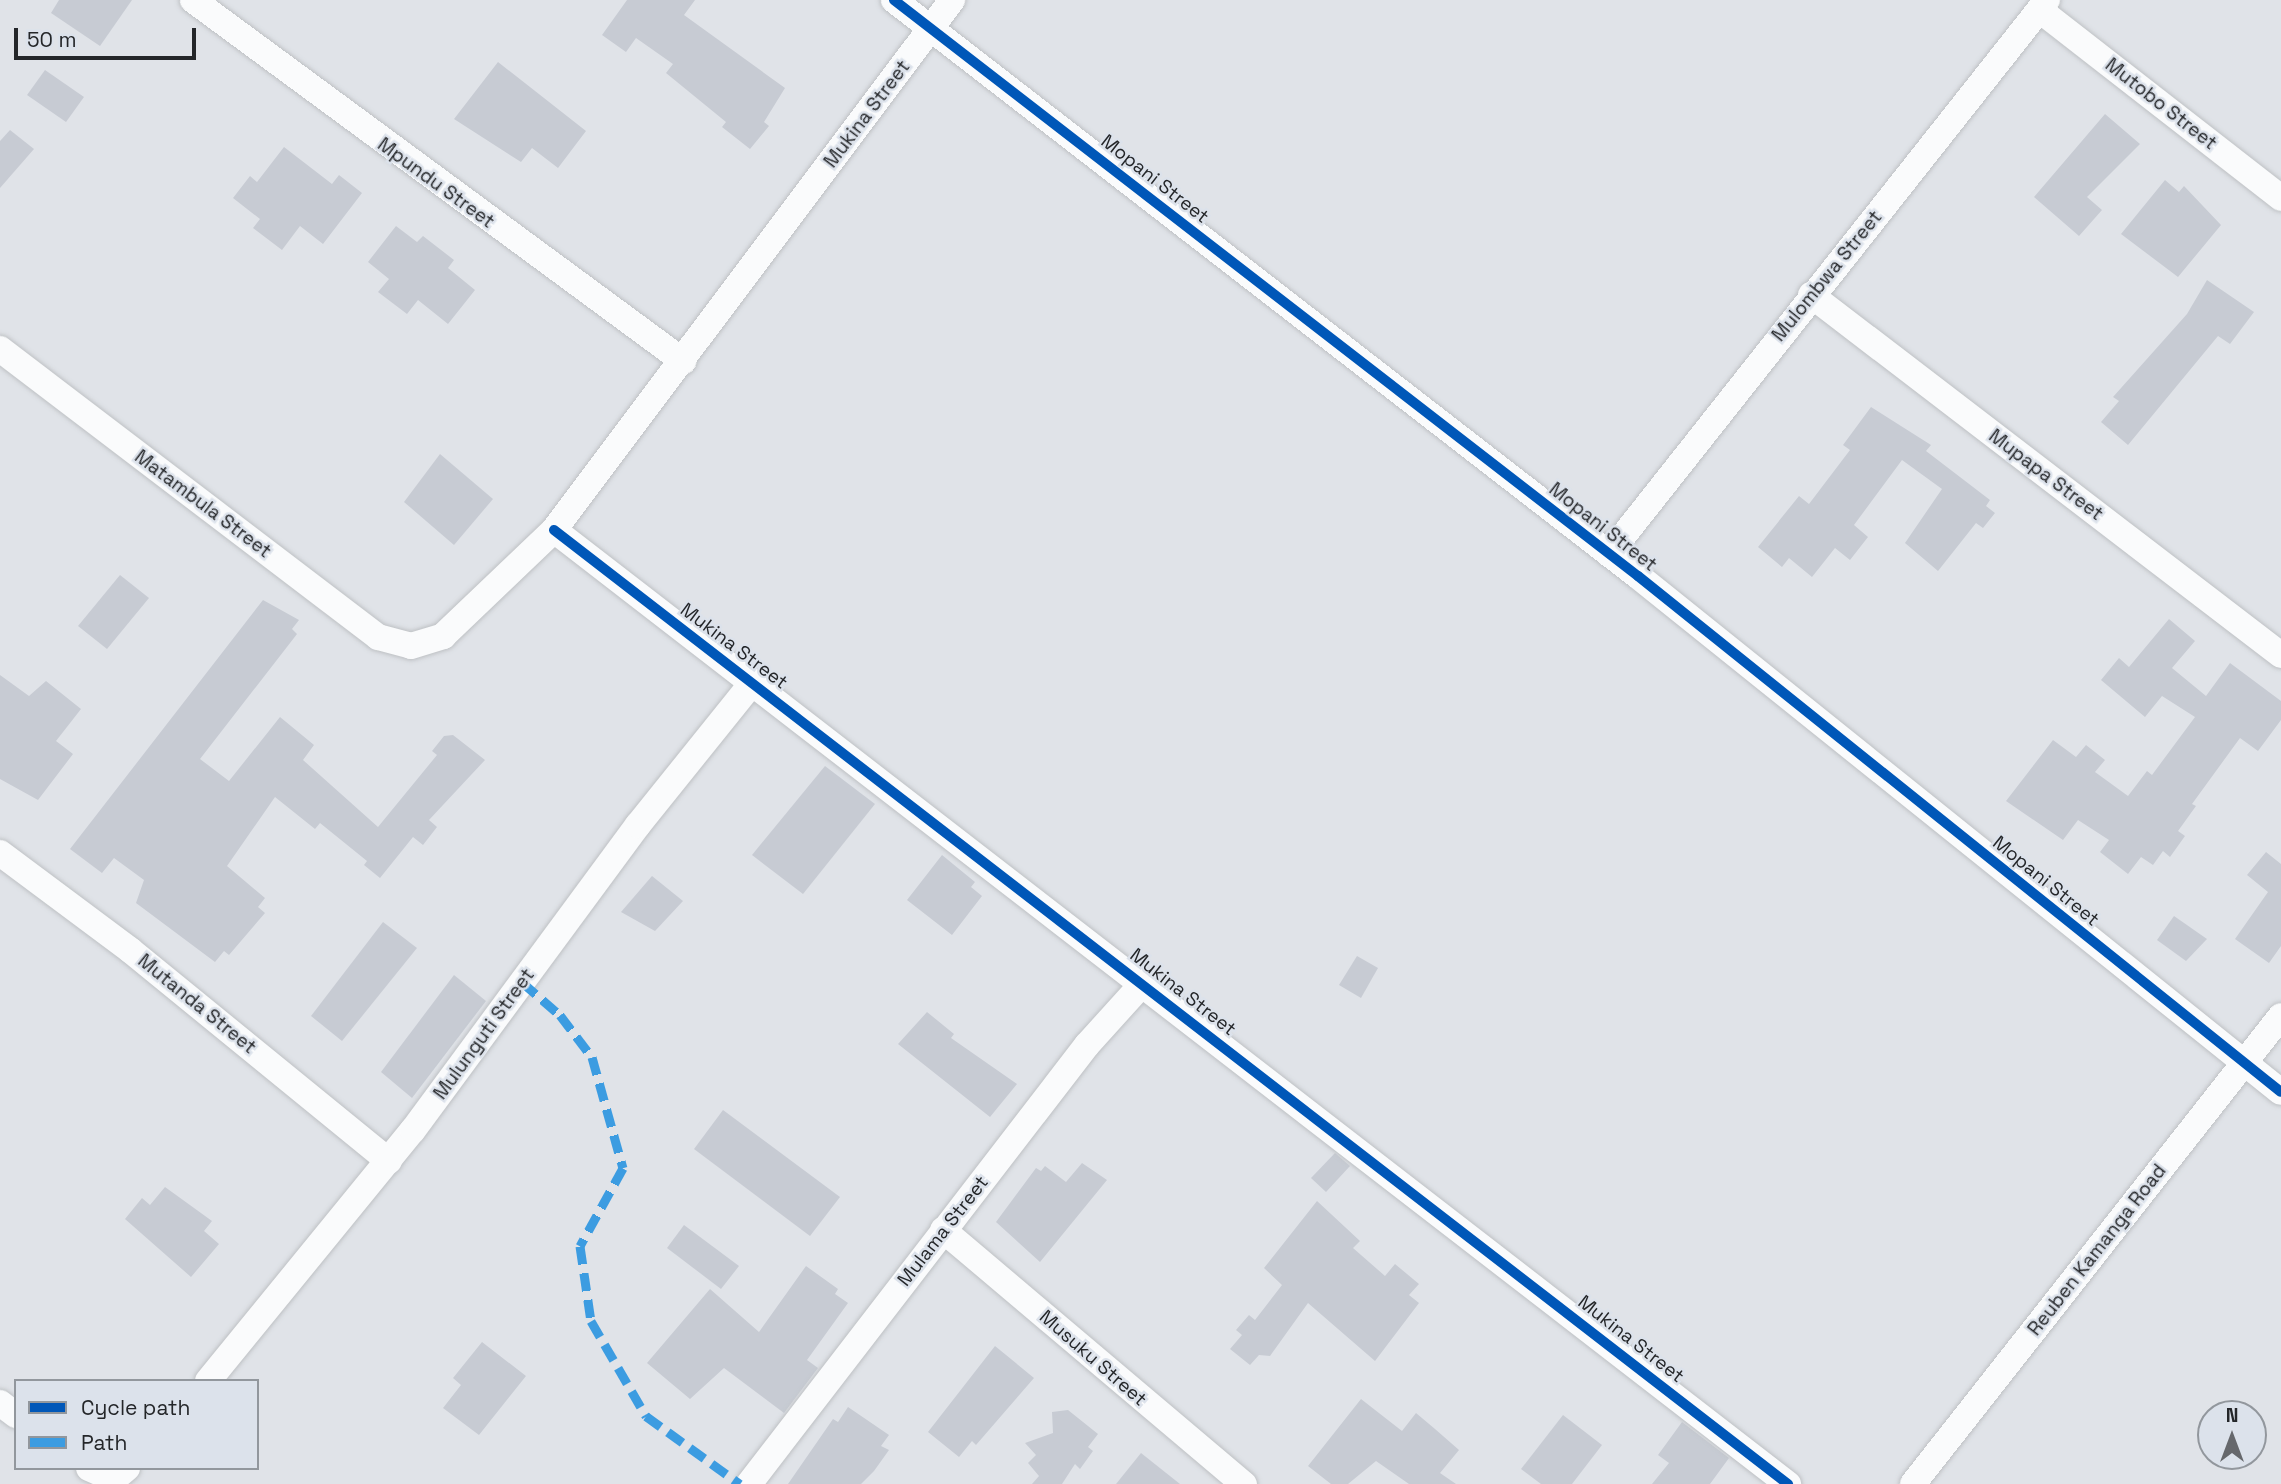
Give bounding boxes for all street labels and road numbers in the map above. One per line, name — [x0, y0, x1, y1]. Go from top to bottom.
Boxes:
street label: Mutobo Street — [2101, 53, 2221, 155]
street label: Mukina Street — [819, 56, 915, 172]
street label: Mopani Street — [1097, 130, 1213, 228]
street label: Mpundu Street — [373, 133, 499, 233]
street label: Mulombwa Street — [1767, 206, 1887, 346]
street label: Mupapa Street — [1984, 425, 2108, 525]
street label: Matambula Street — [130, 445, 276, 563]
street label: Mopani Street — [1545, 478, 1661, 576]
street label: Mukina Street — [676, 598, 792, 694]
street label: Mopani Street — [1988, 831, 2104, 931]
street label: Mukina Street — [1125, 943, 1241, 1041]
street label: Mutanda Street — [133, 949, 261, 1059]
street label: Mulunguti Street — [429, 964, 539, 1104]
street label: Reuben Kamanga Road — [2023, 1160, 2171, 1340]
street label: Mulama Street — [893, 1171, 993, 1291]
street label: Mukina Street — [1573, 1290, 1689, 1388]
street label: Musuku Street — [1035, 1305, 1151, 1411]

